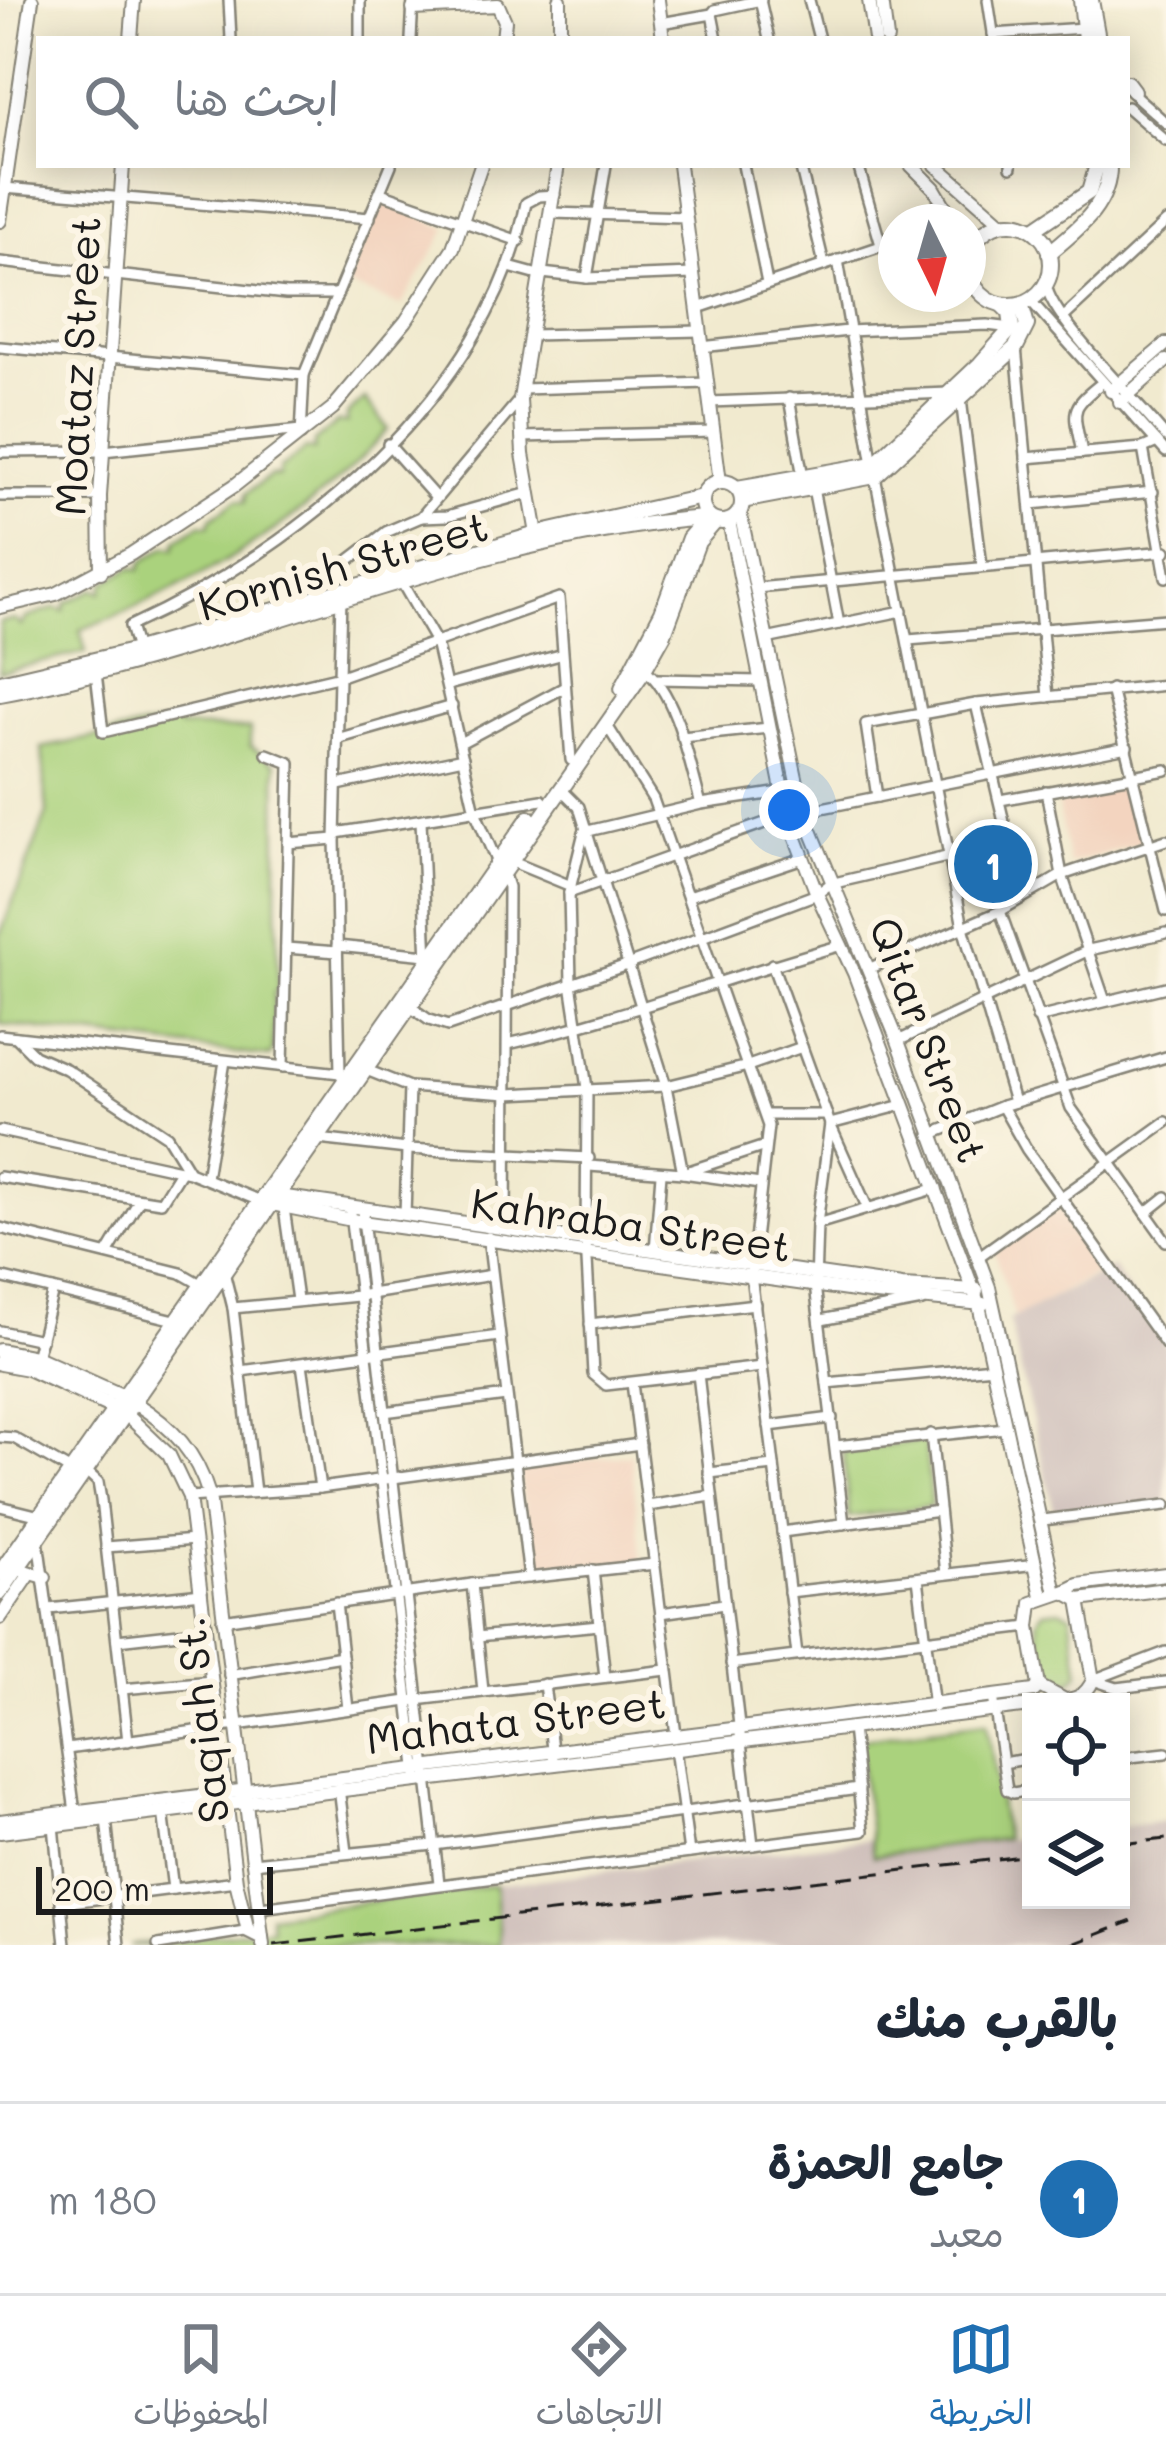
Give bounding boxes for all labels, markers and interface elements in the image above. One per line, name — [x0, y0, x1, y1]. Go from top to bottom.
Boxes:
search box — [36, 36, 1130, 168]
text: ابحث هنا — [174, 68, 339, 126]
icon: search — [78, 69, 144, 135]
north arrow — [878, 204, 986, 312]
street label: Moataz Street — [41, 215, 112, 517]
street label: Kornish Street — [191, 497, 494, 632]
your location — [759, 780, 819, 840]
pin: 1 — [954, 819, 1032, 909]
street label: Qitar Street — [857, 909, 1001, 1170]
street label: Kahraba Street — [468, 1174, 795, 1273]
street label: Saqiah St. — [161, 1614, 240, 1826]
street label: Mahata Street — [363, 1674, 669, 1765]
map controls — [1022, 1693, 1130, 1909]
button: locate — [1022, 1693, 1130, 1801]
button: layers — [1022, 1801, 1130, 1909]
scale bar — [36, 1861, 273, 1914]
text: 200 m — [54, 1866, 150, 1909]
text: بالقرب منك — [876, 1983, 1118, 2050]
text: جامع الحمزة — [768, 2132, 1004, 2190]
text: 180 m — [48, 2173, 157, 2224]
text: 1 — [1070, 2173, 1088, 2224]
text: معبد — [929, 2206, 1004, 2257]
tab: المحفوظات — [133, 2316, 269, 2442]
tab: الاتجاهات — [536, 2316, 663, 2442]
tab: الخريطة — [930, 2316, 1033, 2442]

